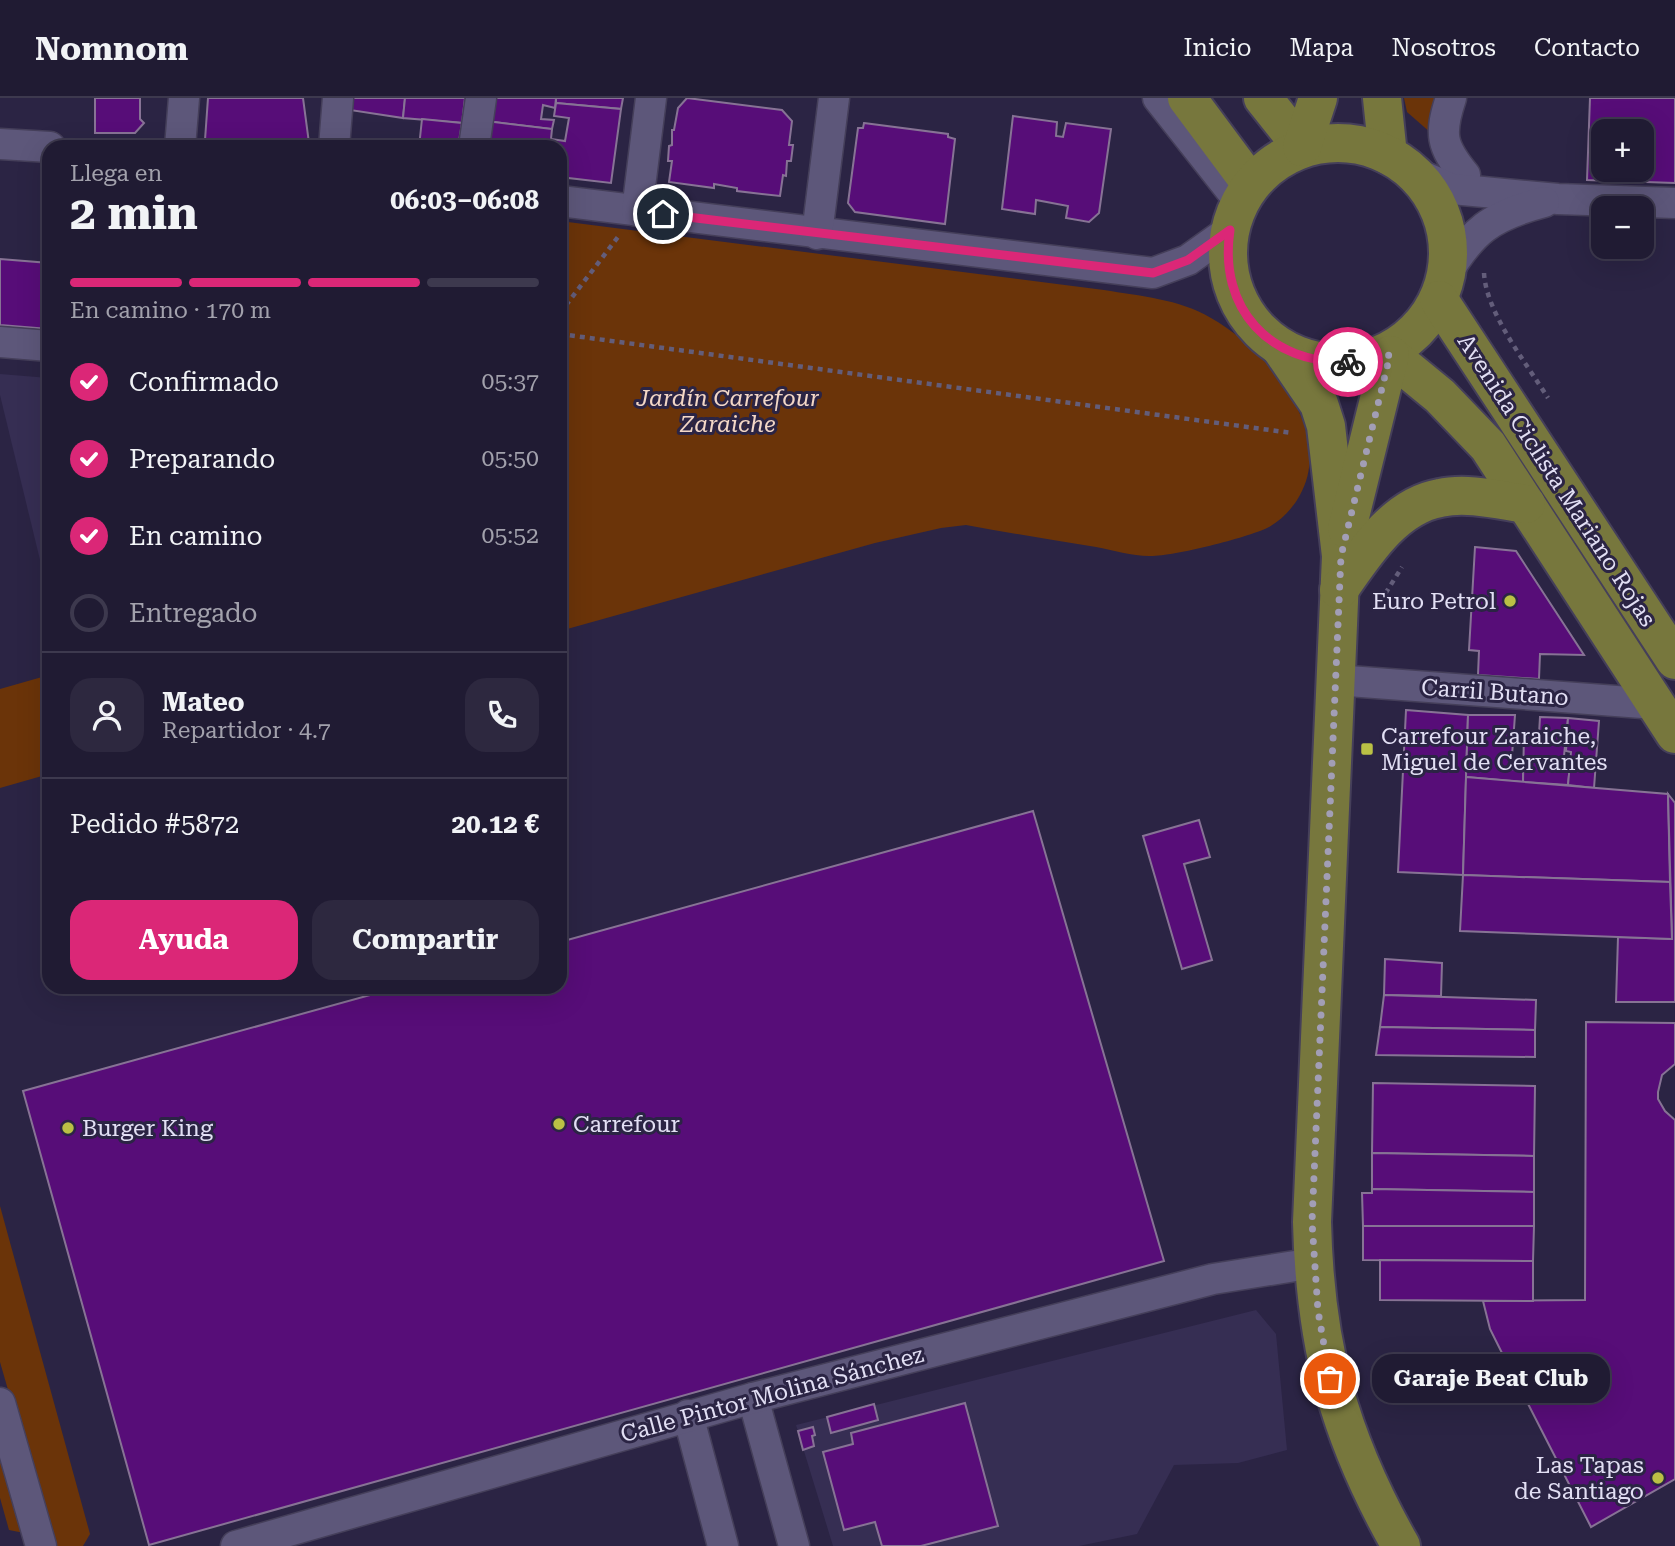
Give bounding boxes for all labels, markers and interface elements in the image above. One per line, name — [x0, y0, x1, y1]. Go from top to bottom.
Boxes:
text: Nomnom — [35, 29, 188, 68]
text: Inicio — [1183, 34, 1251, 62]
text: Mapa — [1289, 34, 1354, 62]
text: Nosotros — [1392, 34, 1496, 62]
text: Contacto — [1534, 34, 1640, 62]
map controls — [1591, 119, 1654, 259]
button: + — [1591, 119, 1654, 182]
text: Llega en — [70, 160, 162, 187]
pin — [633, 184, 693, 244]
text: 06:03–06:08 — [390, 185, 539, 215]
text: 2 min — [70, 186, 198, 240]
icon: home — [644, 195, 682, 233]
button: − — [1591, 196, 1654, 259]
text: En camino · 170 m — [70, 297, 271, 324]
courier — [1313, 327, 1383, 397]
street label: Avenida Ciclista Mariano Rojas — [1452, 329, 1661, 632]
icon: bike — [1329, 343, 1367, 381]
icon: check — [70, 363, 108, 401]
text: Confirmado — [129, 367, 279, 397]
text: 05:37 — [482, 368, 539, 395]
park label: Jardín Carrefour Zaraiche — [636, 385, 820, 438]
icon: check — [70, 440, 108, 478]
text: Preparando — [129, 444, 275, 474]
text: 05:50 — [482, 445, 539, 472]
icon: check — [70, 517, 108, 555]
text: En camino — [129, 521, 262, 551]
text: 05:52 — [482, 522, 539, 549]
place label: Euro Petrol — [1372, 588, 1496, 615]
marker: Euro Petrol — [1502, 593, 1518, 609]
text: Entregado — [129, 598, 258, 628]
street label: Carril Butano — [1420, 674, 1569, 711]
button: person — [70, 678, 144, 752]
button: phone — [465, 678, 539, 752]
text: Mateo — [162, 687, 245, 717]
text: Repartidor · 4.7 — [162, 717, 331, 744]
place label: Carrefour Zaraiche, Miguel de Cervantes — [1381, 723, 1607, 776]
marker: Carrefour Zaraiche, Miguel de Cervantes — [1359, 741, 1375, 757]
text: Pedido #5872 — [70, 809, 239, 839]
text: 20.12 € — [451, 809, 539, 839]
button: Ayuda — [70, 900, 298, 980]
button: Compartir — [312, 900, 539, 980]
place label: Carrefour — [573, 1111, 680, 1138]
place label: Burger King — [82, 1115, 213, 1142]
marker: Carrefour — [551, 1116, 567, 1132]
marker: Burger King — [60, 1120, 76, 1136]
street label: Calle Pintor Molina Sánchez — [618, 1341, 927, 1448]
pin — [1300, 1349, 1360, 1409]
callout: Garaje Beat Club — [1372, 1354, 1610, 1404]
icon: bag — [1311, 1360, 1349, 1398]
text: Garaje Beat Club — [1394, 1365, 1588, 1392]
place label: Las Tapas de Santiago — [1514, 1452, 1644, 1505]
marker: Las Tapas de Santiago — [1650, 1470, 1666, 1486]

